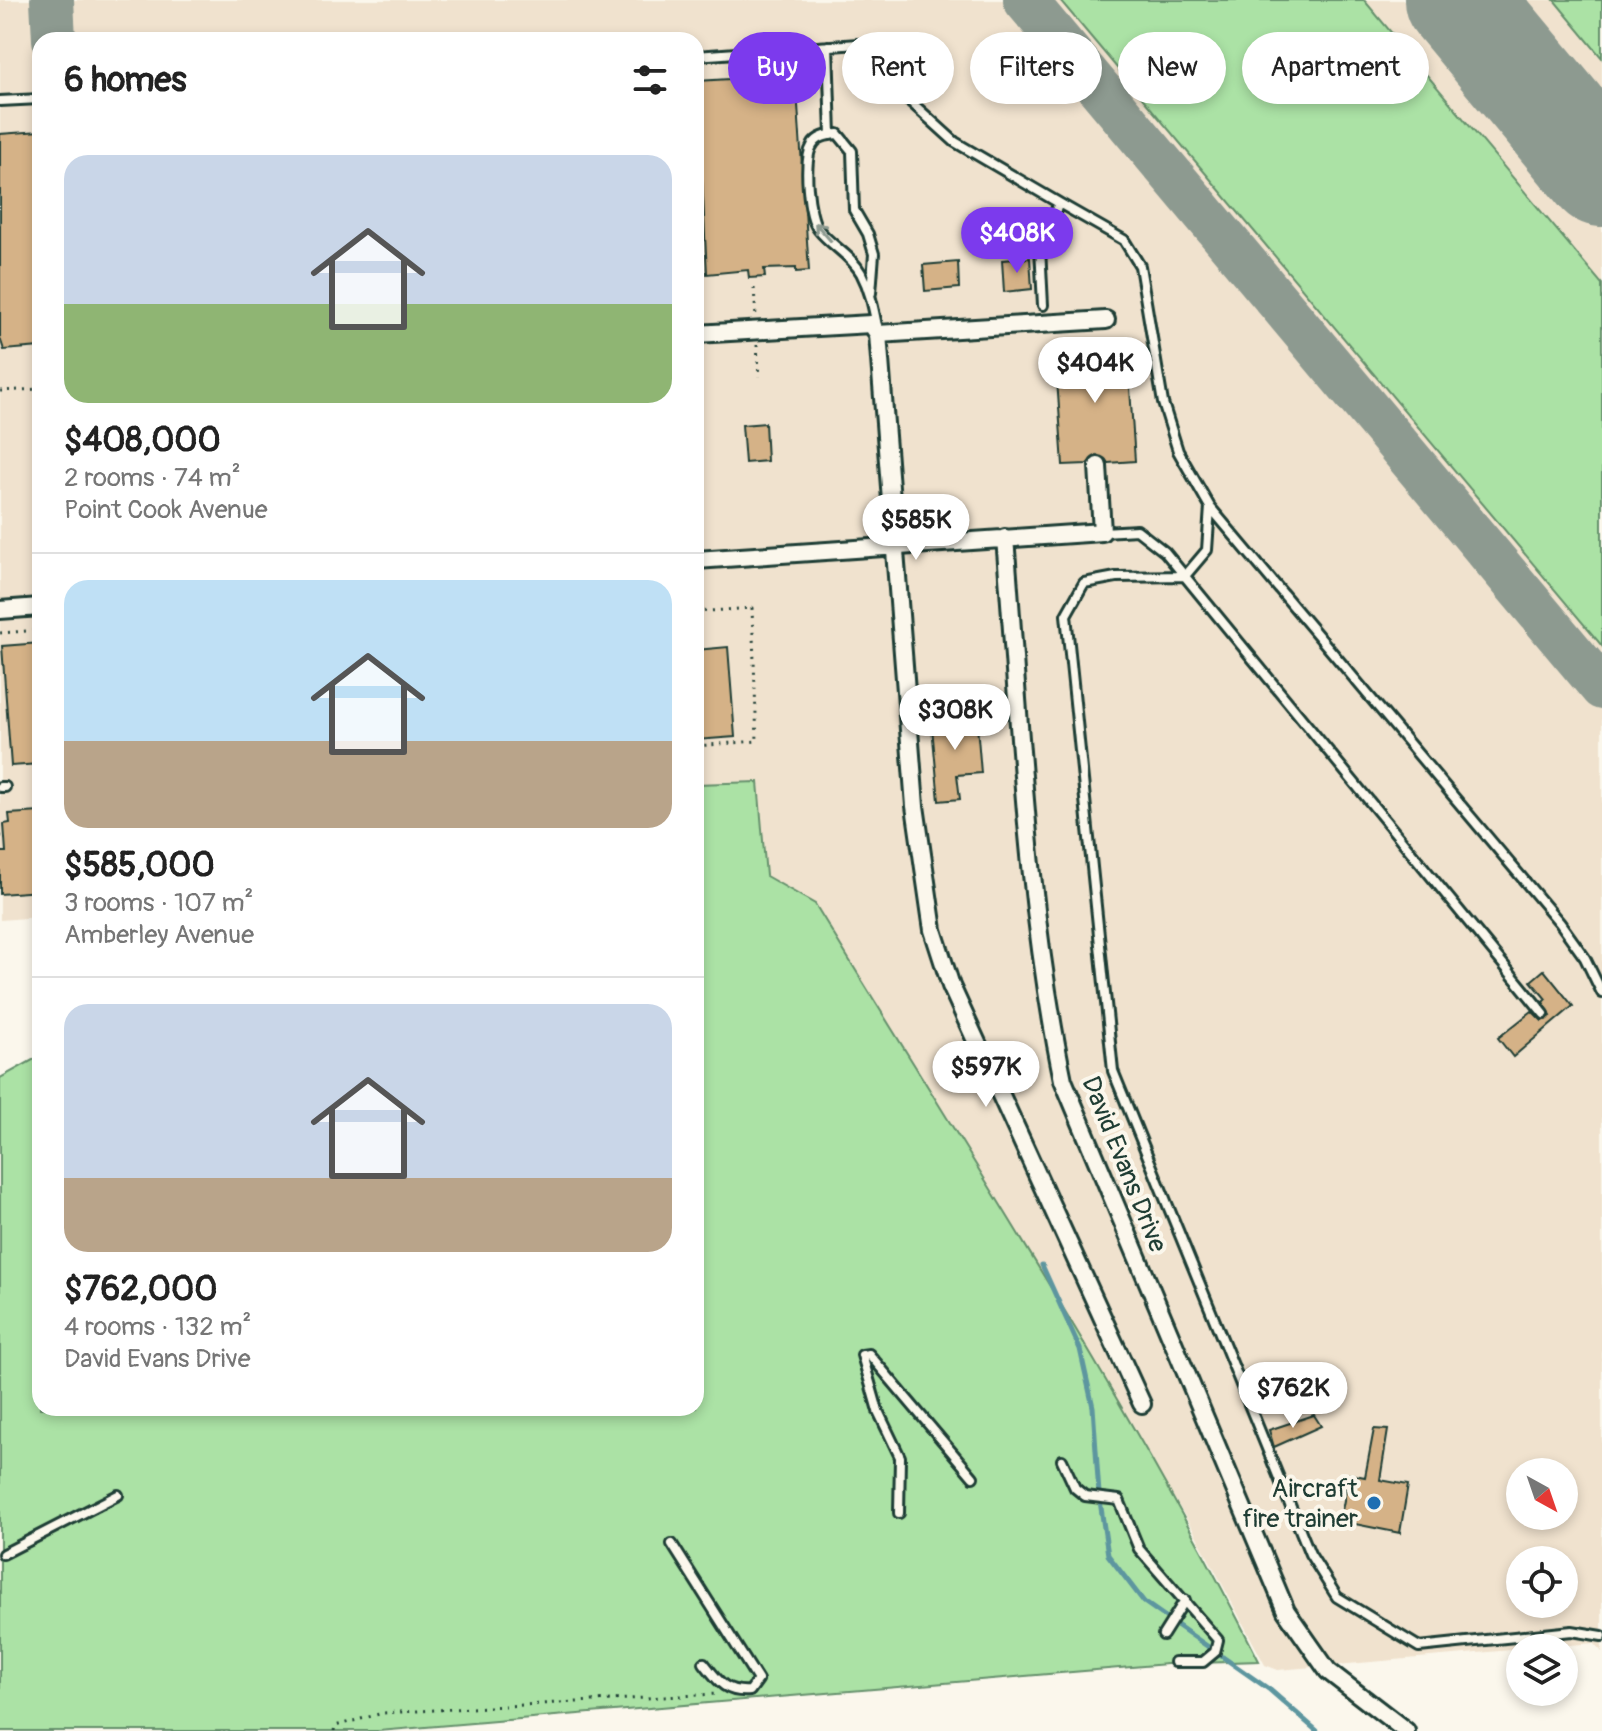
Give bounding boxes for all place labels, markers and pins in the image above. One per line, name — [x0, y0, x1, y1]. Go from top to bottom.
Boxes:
pin: $408K — [961, 207, 1073, 275]
pin: $404K — [1039, 337, 1151, 405]
pin: $585K — [860, 494, 972, 562]
pin: $308K — [899, 684, 1011, 752]
pin: $597K — [930, 1041, 1042, 1109]
pin: $762K — [1237, 1362, 1349, 1430]
place label: Aircraft fire trainer — [1243, 1473, 1359, 1535]
marker: Aircraft fire trainer — [1365, 1494, 1383, 1512]

